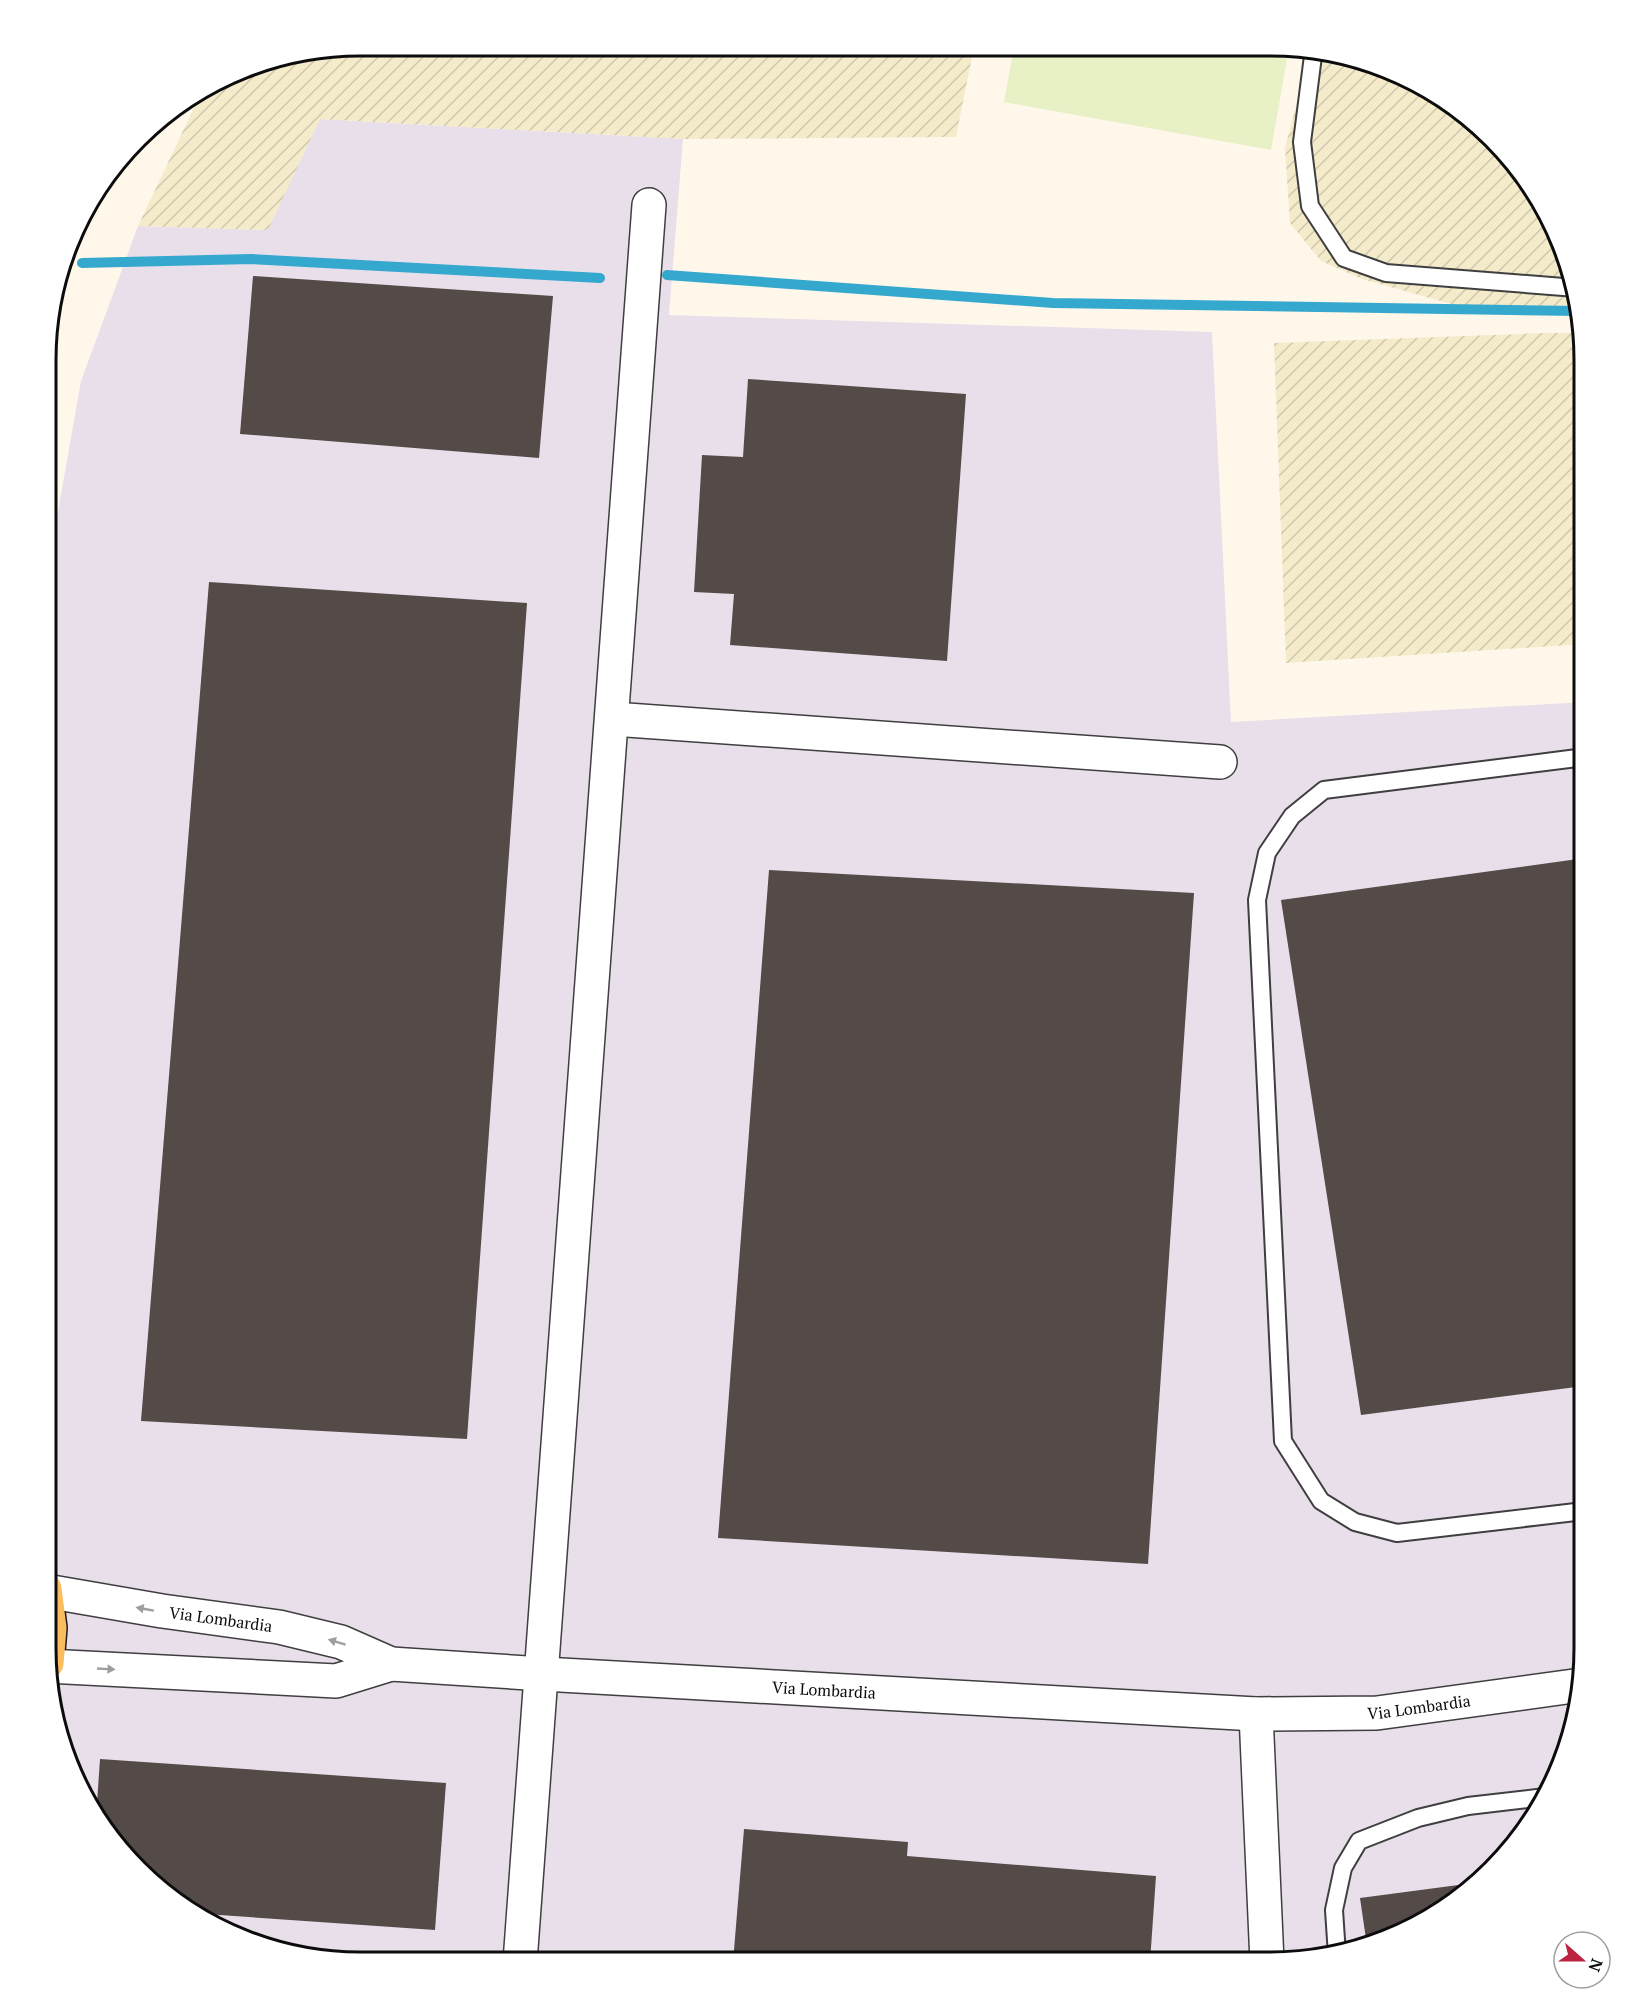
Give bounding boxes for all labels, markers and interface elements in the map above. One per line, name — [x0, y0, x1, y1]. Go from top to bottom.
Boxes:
street label: Via Lombardia — [168, 1601, 274, 1637]
one-way arrow — [136, 1604, 155, 1613]
one-way arrow — [328, 1637, 346, 1646]
one-way arrow — [96, 1664, 115, 1673]
street label: Via Lombardia — [771, 1676, 877, 1704]
street label: Via Lombardia — [1367, 1689, 1472, 1724]
north arrow — [1552, 1930, 1612, 1990]
text: N — [1584, 1956, 1608, 1975]

